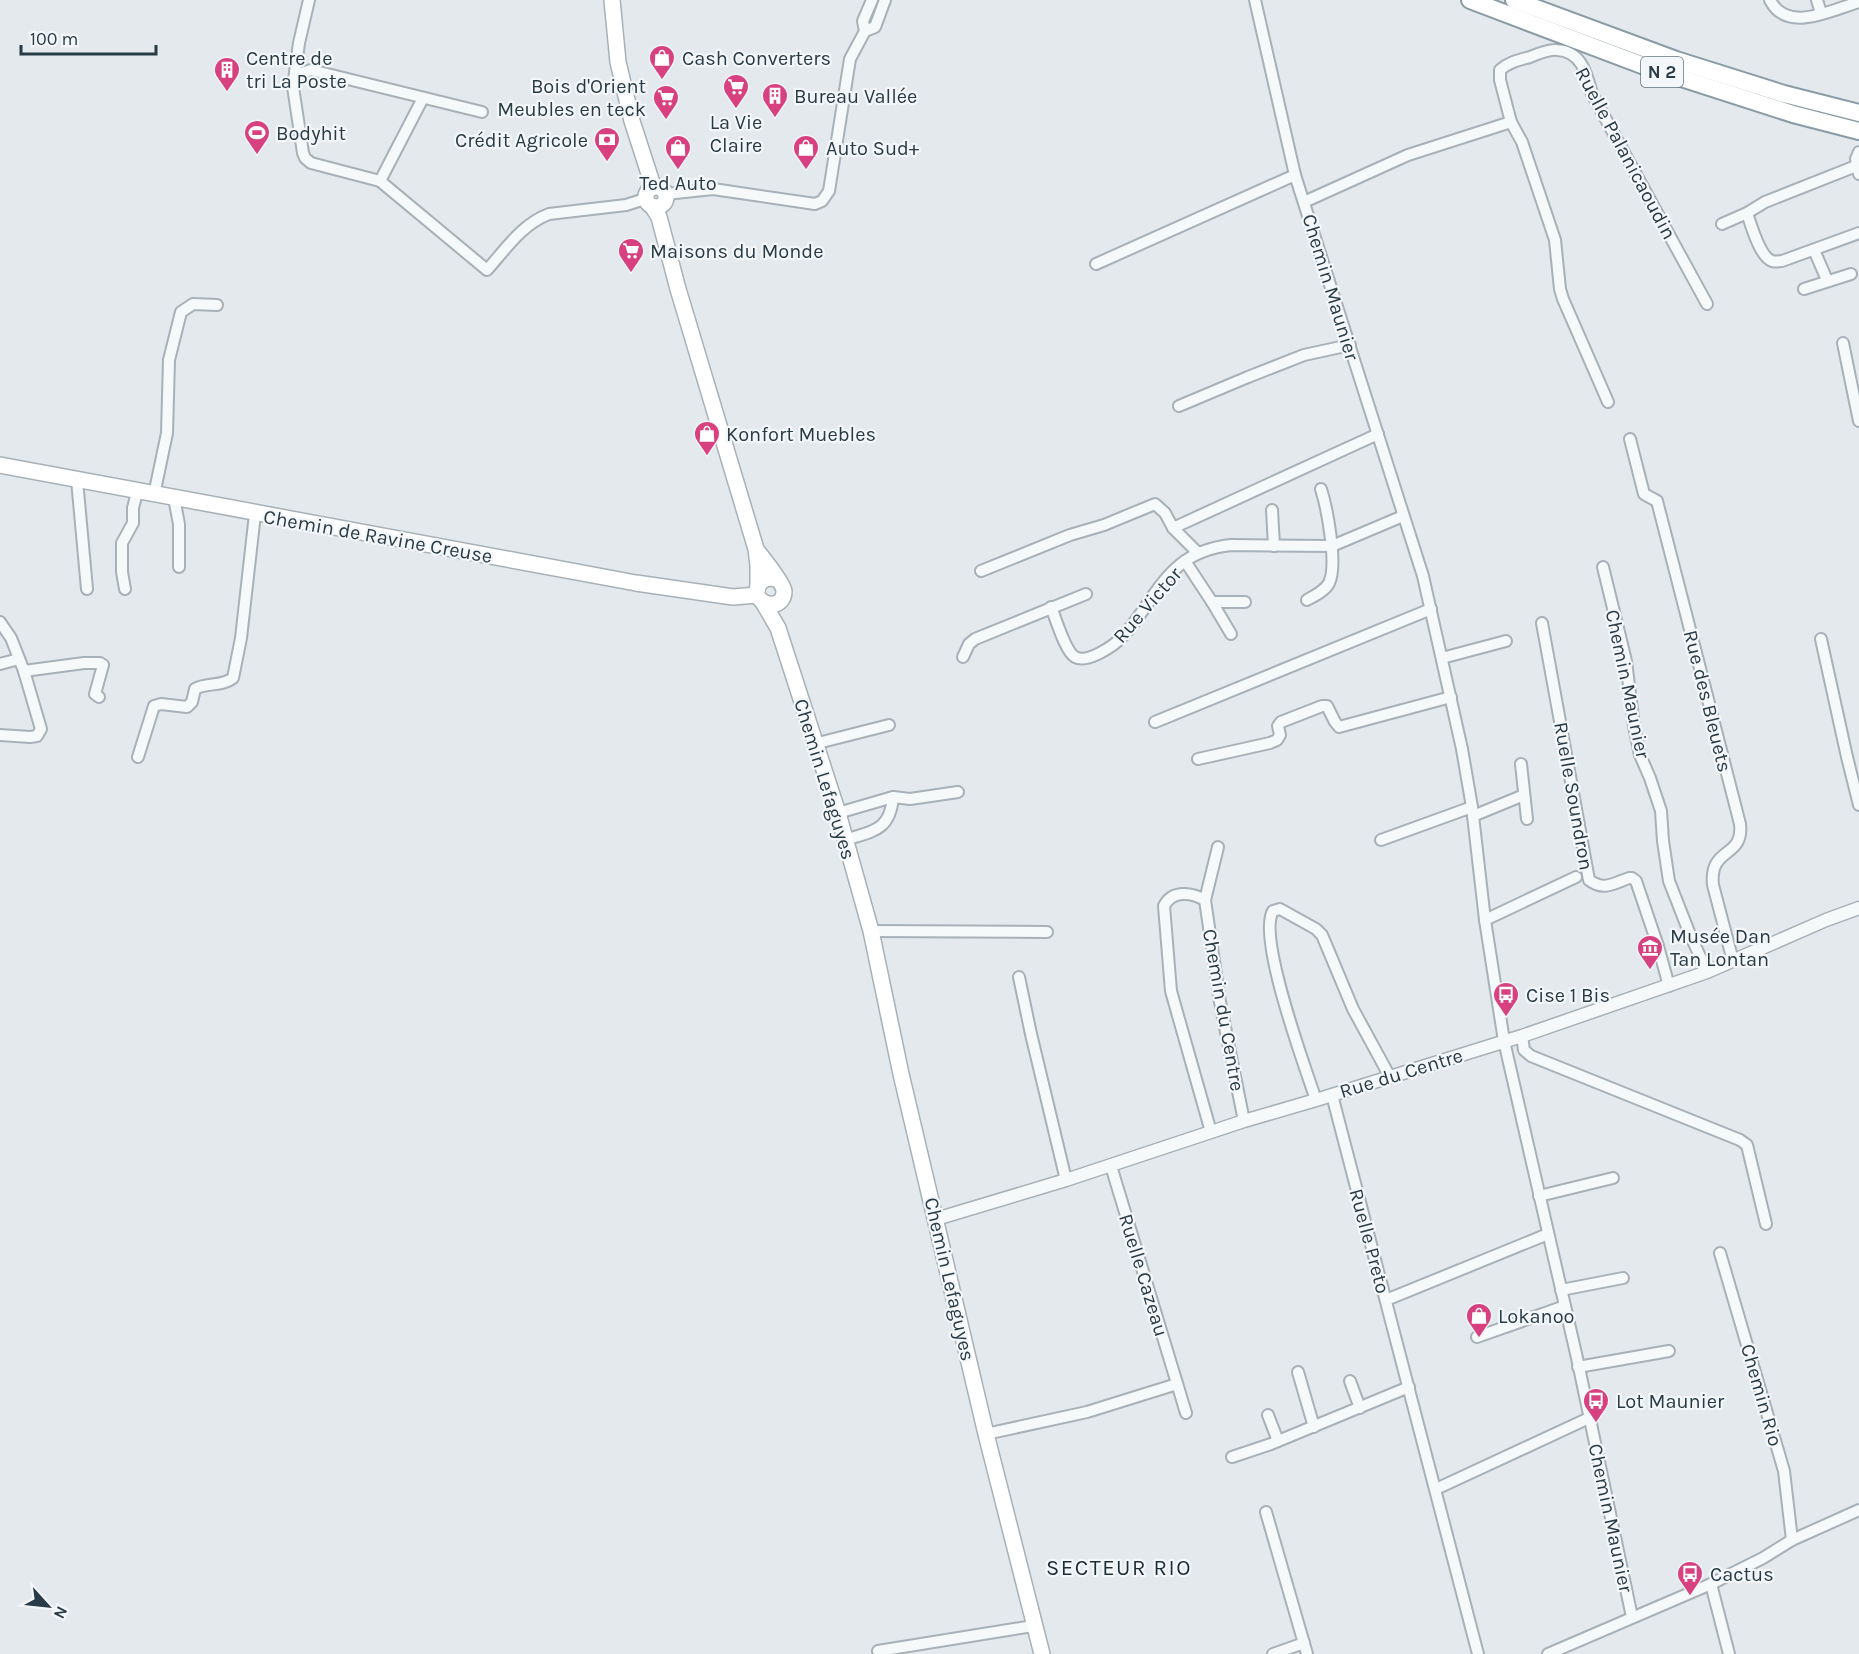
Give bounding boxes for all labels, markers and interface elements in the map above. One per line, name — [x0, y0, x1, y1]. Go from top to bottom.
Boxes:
scale bar — [21, 18, 156, 56]
text: 100 m — [30, 28, 78, 50]
shop icon: Cash Converters — [647, 43, 677, 81]
place label: Centre de tri La Poste — [246, 47, 347, 93]
place label: Cash Converters — [682, 47, 831, 70]
building icon: Centre de tri La Poste — [212, 55, 242, 93]
road number: N 2 — [1641, 57, 1683, 87]
street label: Ruelle Palanicaoudin — [1570, 63, 1681, 243]
supermarket icon: La Vie Claire — [721, 72, 751, 110]
place label: Bois d'Orient Meubles en teck — [497, 75, 646, 121]
building icon: Bureau Vallée — [760, 81, 790, 119]
supermarket icon: Bois d'Orient Meubles en teck — [651, 83, 681, 121]
place label: Bureau Vallée — [794, 85, 917, 108]
place label: La Vie Claire — [710, 111, 762, 157]
sports icon: Bodyhit — [242, 118, 272, 156]
place label: Bodyhit — [276, 122, 347, 145]
bank icon: Crédit Agricole — [592, 125, 622, 163]
place label: Crédit Agricole — [455, 129, 588, 152]
shop icon: Ted Auto — [663, 133, 693, 171]
shop icon: Auto Sud+ — [791, 133, 821, 171]
place label: Auto Sud+ — [826, 137, 920, 160]
place label: Ted Auto — [639, 172, 717, 195]
street label: Chemin Maunier — [1297, 211, 1364, 364]
supermarket icon: Maisons du Monde — [616, 236, 646, 274]
place label: Maisons du Monde — [650, 240, 823, 263]
shop icon: Konfort Muebles — [692, 419, 722, 457]
place label: Konfort Muebles — [726, 423, 876, 446]
street label: Chemin de Ravine Creuse — [262, 505, 494, 568]
street label: Rue Victor — [1108, 562, 1187, 648]
street label: Chemin Maunier — [1600, 608, 1655, 761]
street label: Rue des Bleuets — [1679, 628, 1736, 774]
street label: Chemin Lefaguyes — [789, 696, 860, 862]
street label: Ruelle Soundron — [1549, 720, 1598, 872]
place label: Musée Dan Tan Lontan — [1670, 925, 1771, 971]
street label: Chemin du Centre — [1198, 927, 1249, 1093]
museum icon: Musée Dan Tan Lontan — [1635, 933, 1665, 971]
bus stop icon: Cise 1 Bis — [1491, 980, 1521, 1018]
place label: Cise 1 Bis — [1526, 984, 1610, 1007]
street label: Rue du Centre — [1337, 1044, 1466, 1103]
street label: Ruelle Preto — [1344, 1186, 1395, 1296]
street label: Chemin Lefaguyes — [920, 1195, 980, 1363]
street label: Ruelle Cazeau — [1114, 1211, 1173, 1339]
shop icon: Lokanoo — [1464, 1301, 1494, 1339]
place label: Lokanoo — [1498, 1305, 1575, 1328]
street label: Chemin Rio — [1736, 1341, 1787, 1449]
bus stop icon: Lot Maunier — [1581, 1386, 1611, 1424]
place label: Lot Maunier — [1616, 1390, 1725, 1413]
street label: Chemin Maunier — [1583, 1442, 1638, 1595]
district label: SECTEUR RIO — [1046, 1555, 1192, 1581]
bus stop icon: Cactus — [1675, 1559, 1705, 1597]
place label: Cactus — [1710, 1563, 1774, 1586]
north arrow — [18, 1576, 78, 1636]
text: N — [50, 1603, 72, 1622]

